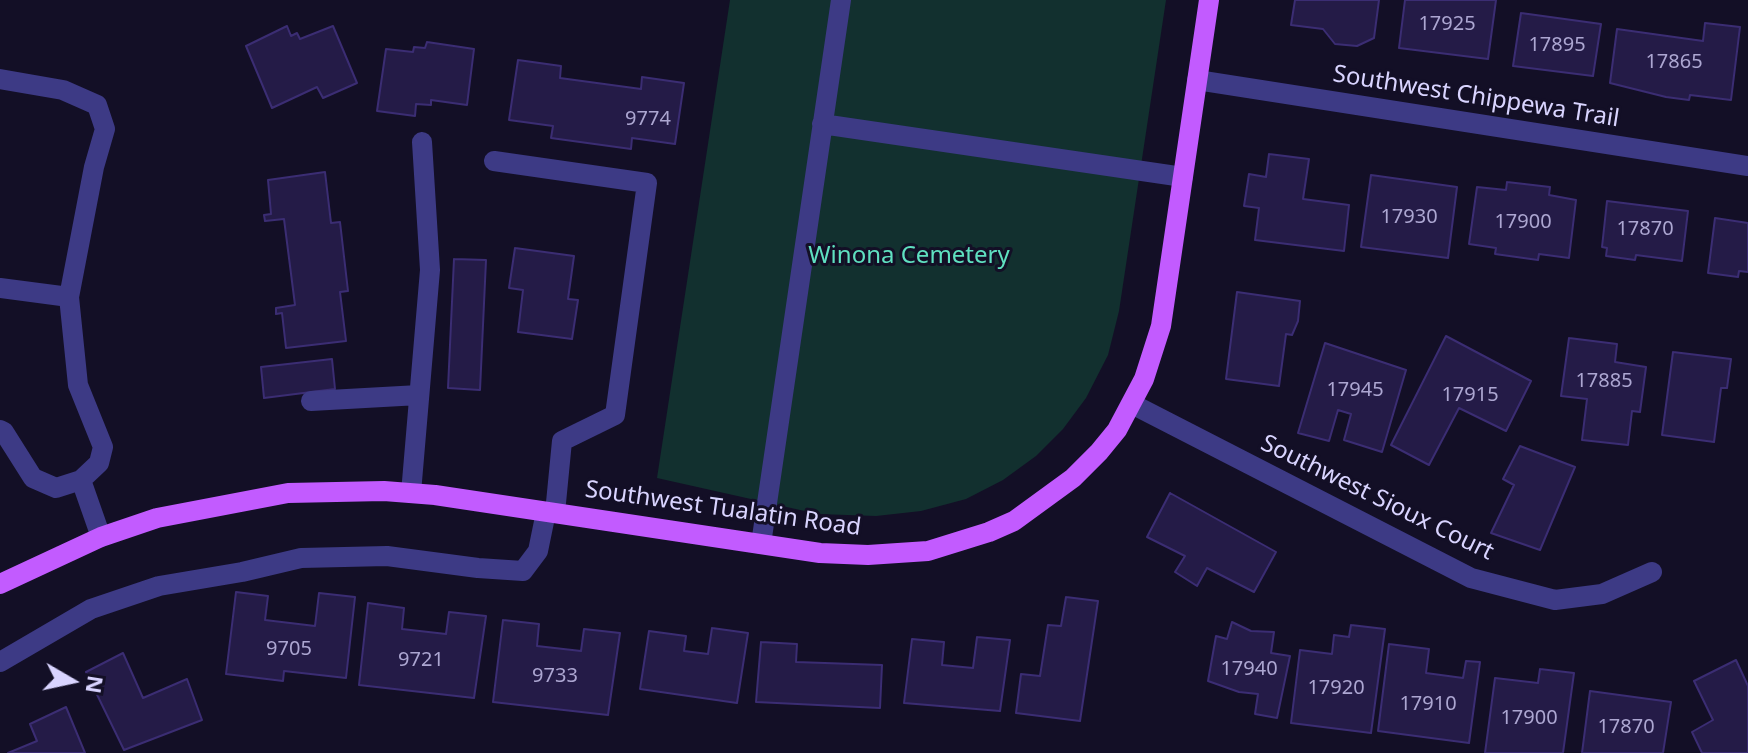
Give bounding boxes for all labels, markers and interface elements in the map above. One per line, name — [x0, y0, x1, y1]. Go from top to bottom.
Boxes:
house number: 17925 — [1418, 12, 1476, 36]
house number: 17895 — [1528, 33, 1586, 57]
house number: 17865 — [1645, 50, 1703, 74]
street label: Southwest Chippewa Trail — [1331, 60, 1621, 134]
house number: 9774 — [625, 107, 671, 131]
house number: 17930 — [1380, 205, 1438, 229]
house number: 17900 — [1494, 210, 1552, 234]
house number: 17870 — [1616, 217, 1674, 241]
park label: Winona Cemetery — [808, 242, 1010, 270]
house number: 17885 — [1575, 369, 1633, 393]
house number: 17945 — [1326, 378, 1384, 402]
house number: 17915 — [1441, 383, 1499, 407]
street label: Southwest Sioux Court — [1256, 429, 1498, 567]
street label: Southwest Tualatin Road — [583, 475, 863, 543]
house number: 9705 — [266, 637, 312, 661]
north arrow — [32, 641, 112, 721]
house number: 9721 — [398, 648, 444, 672]
house number: 17940 — [1220, 657, 1278, 681]
house number: 9733 — [532, 664, 578, 688]
text: N — [79, 674, 112, 696]
house number: 17920 — [1307, 676, 1365, 700]
house number: 17910 — [1399, 692, 1457, 716]
house number: 17900 — [1500, 706, 1558, 730]
house number: 17870 — [1597, 715, 1655, 739]

